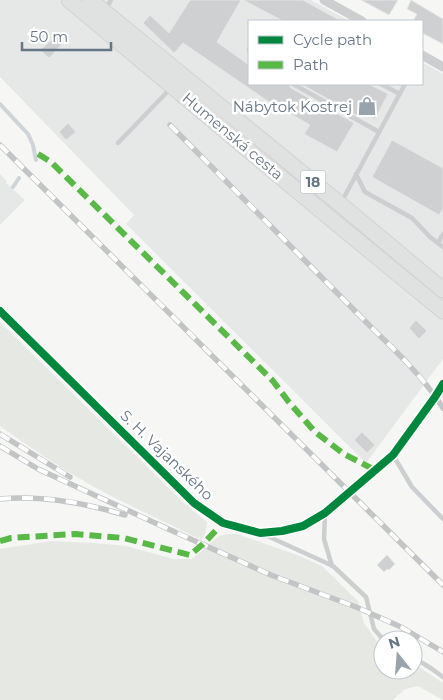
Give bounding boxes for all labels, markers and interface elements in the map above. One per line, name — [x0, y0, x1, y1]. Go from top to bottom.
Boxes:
scale bar — [22, 20, 111, 52]
legend — [248, 20, 423, 85]
text: 50 m — [30, 27, 68, 46]
text: Cycle path — [293, 30, 372, 49]
text: Path — [293, 55, 329, 74]
street label: Humenská cesta — [179, 88, 287, 184]
shop icon: Nábytok Kostrej — [356, 95, 378, 117]
place label: Nábytok Kostrej — [233, 97, 352, 116]
road number: 18 — [300, 170, 326, 193]
street label: S. H. Vajanského — [116, 406, 218, 504]
north arrow — [373, 630, 423, 680]
text: N — [386, 632, 402, 653]

